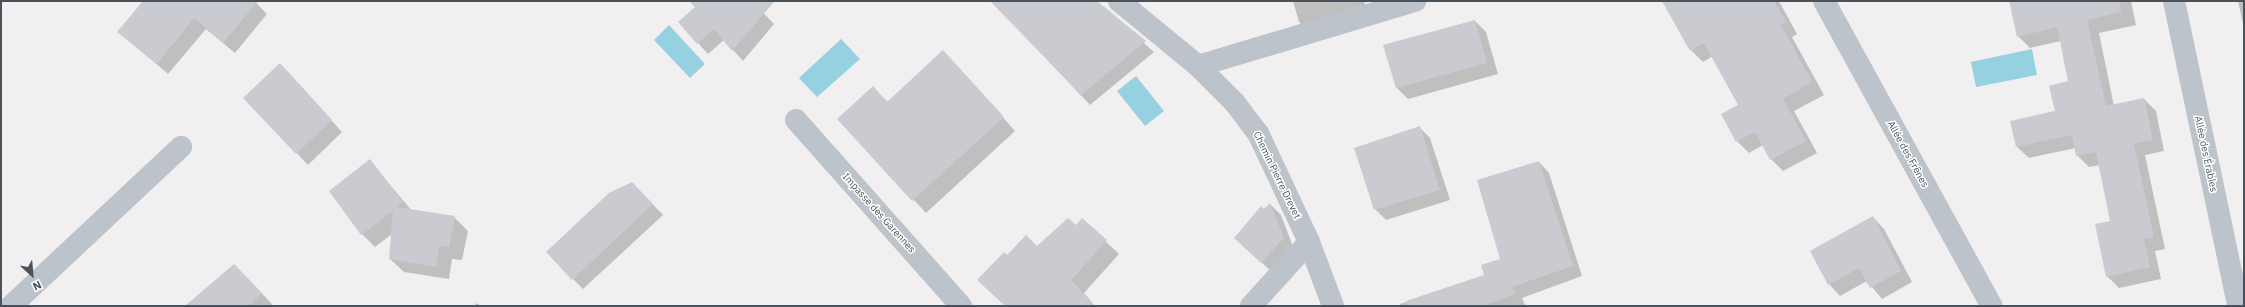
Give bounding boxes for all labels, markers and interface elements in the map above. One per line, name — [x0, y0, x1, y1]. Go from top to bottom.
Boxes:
street label: Allée des Érables — [2192, 115, 2220, 193]
street label: Allée des Frênes — [1885, 119, 1931, 189]
street label: Chemin Pierre Drevet — [1251, 129, 1303, 221]
street label: Impasse des Garennes — [840, 171, 918, 255]
north arrow — [12, 255, 52, 295]
text: N — [31, 278, 44, 294]

